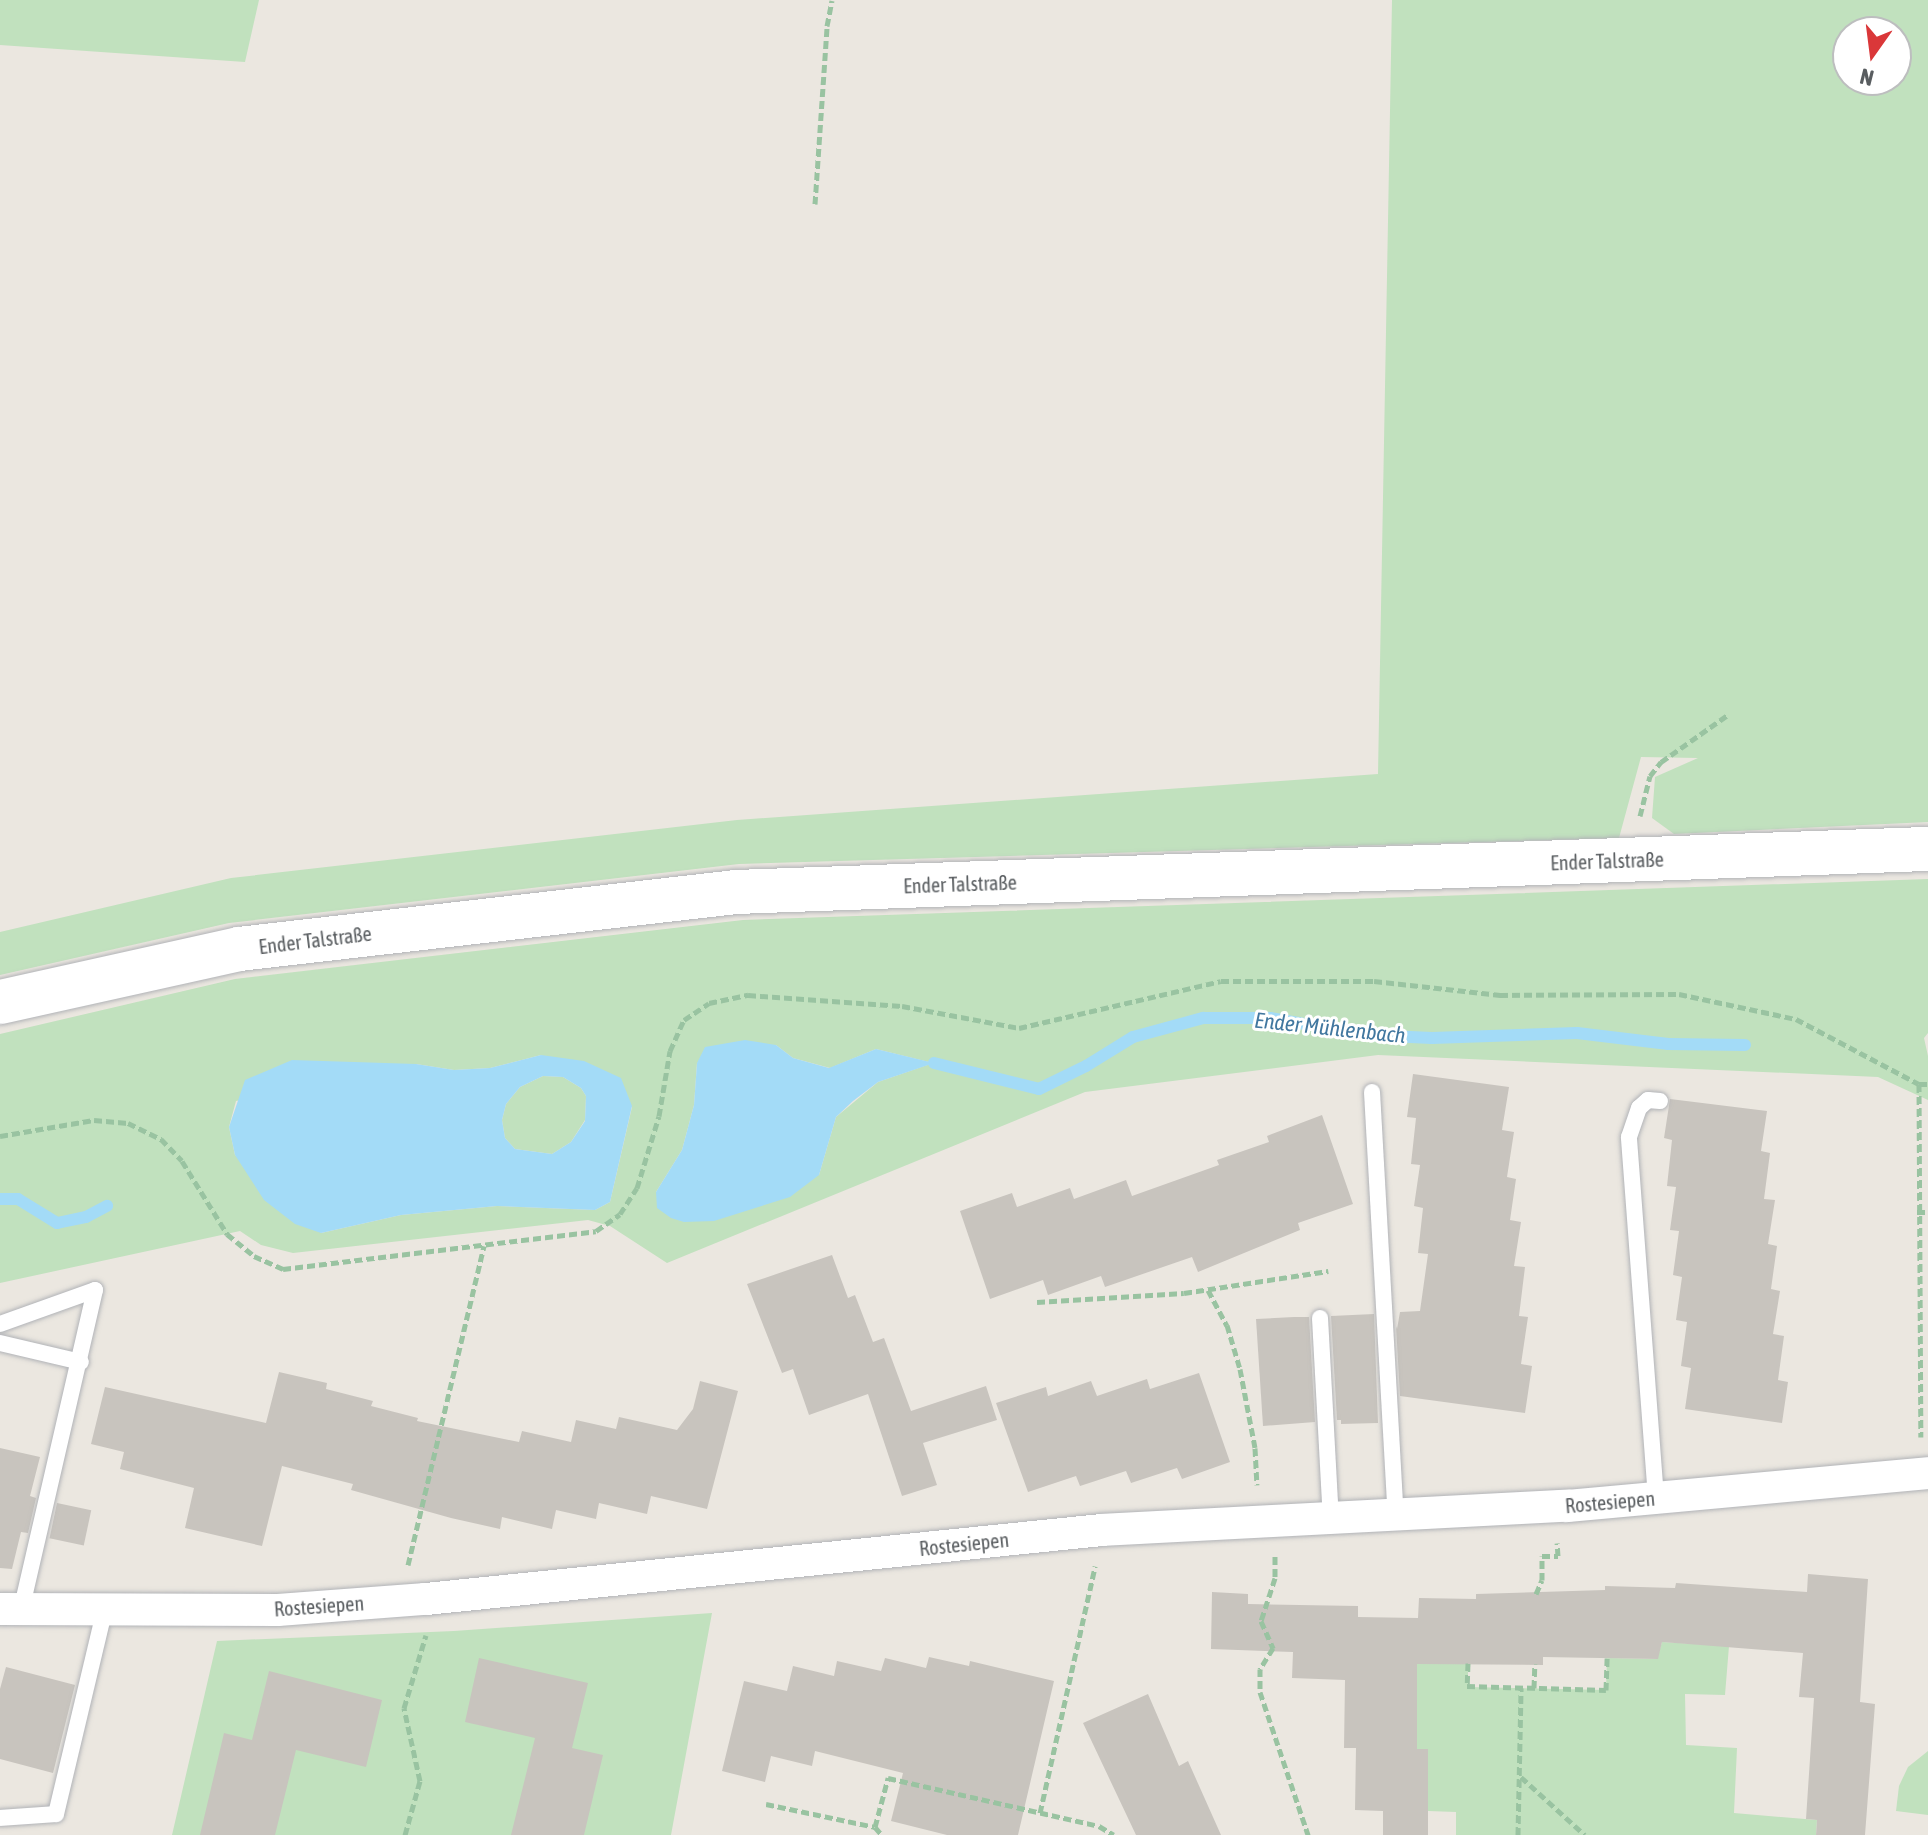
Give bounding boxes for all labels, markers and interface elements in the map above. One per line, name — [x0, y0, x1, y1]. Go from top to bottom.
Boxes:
north arrow — [1832, 16, 1912, 96]
text: N — [1857, 63, 1876, 92]
street label: Ender Talstraße — [1550, 847, 1664, 875]
street label: Ender Talstraße — [903, 870, 1017, 898]
street label: Ender Talstraße — [257, 921, 373, 959]
water label: Ender Mühlenbach — [1253, 1007, 1407, 1049]
street label: Rostesiepen — [1564, 1486, 1656, 1518]
street label: Rostesiepen — [918, 1527, 1010, 1561]
street label: Rostesiepen — [273, 1591, 365, 1621]

